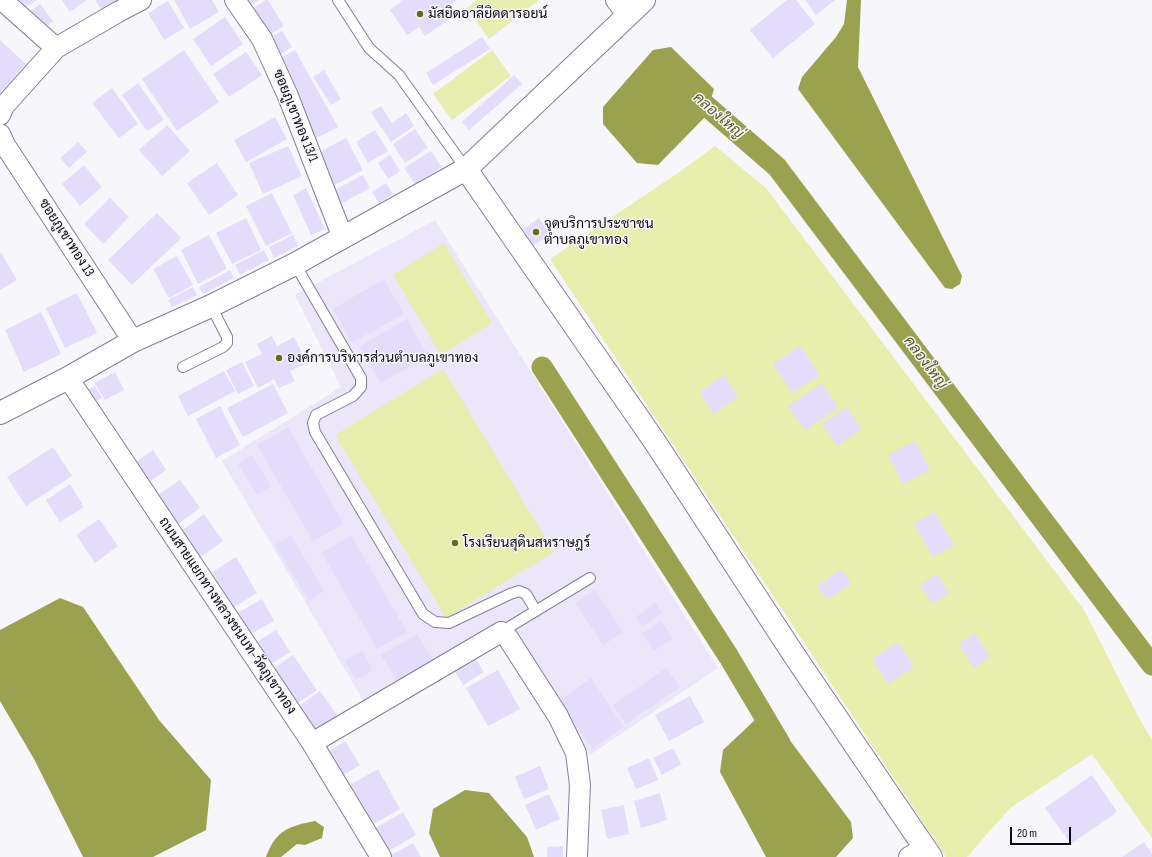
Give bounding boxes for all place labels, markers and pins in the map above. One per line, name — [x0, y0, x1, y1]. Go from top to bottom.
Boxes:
place label: มัสยิดอาลียิดดารอยน์ — [428, 6, 547, 22]
marker: มัสยิดอาลียิดดารอยน์ — [415, 9, 425, 19]
place label: จุดบริการประชาชน ตำบลภูเขาทอง — [544, 216, 654, 248]
marker: จุดบริการประชาชน ตำบลภูเขาทอง — [531, 227, 541, 237]
place label: องค์การบริหารส่วนตำบลภูเขาทอง — [287, 350, 478, 366]
marker: องค์การบริหารส่วนตำบลภูเขาทอง — [274, 353, 284, 363]
place label: โรงเรียนสุดินสหราษฎร์ — [463, 535, 590, 551]
marker: โรงเรียนสุดินสหราษฎร์ — [450, 538, 460, 548]

